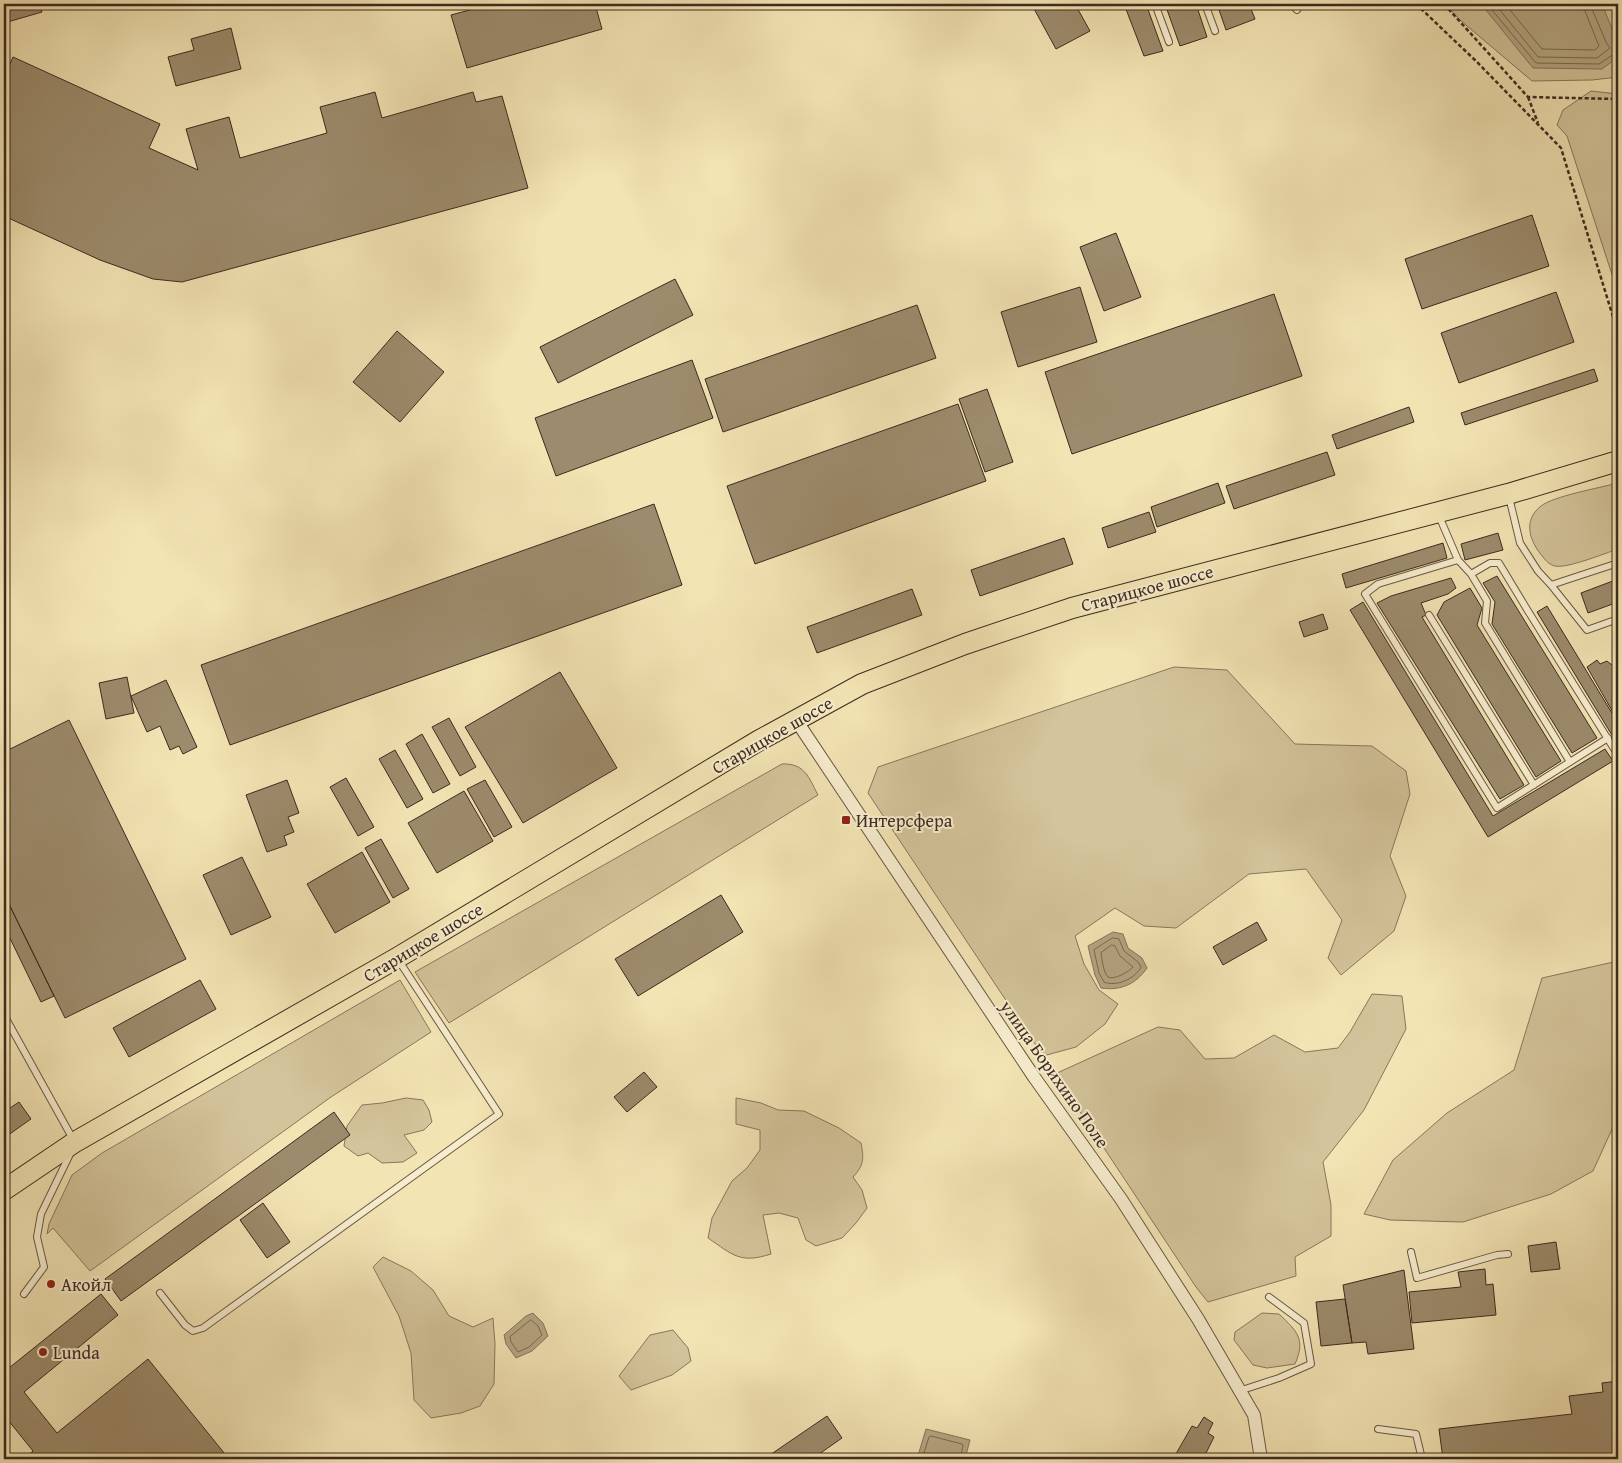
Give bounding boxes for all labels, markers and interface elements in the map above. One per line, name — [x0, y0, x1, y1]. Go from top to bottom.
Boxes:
street label: Старицкое шоссе — [1078, 557, 1216, 619]
street label: Старицкое шоссе — [706, 689, 838, 781]
place label: Интерсфера — [856, 807, 953, 834]
marker: Интерсфера — [840, 814, 852, 826]
street label: Старицкое шоссе — [358, 895, 488, 989]
street label: улица Борихино Поле — [993, 994, 1116, 1153]
place label: Акойл — [61, 1271, 111, 1298]
marker: Акойл — [45, 1278, 57, 1290]
place label: Lunda — [53, 1339, 100, 1366]
marker: Lunda — [37, 1346, 49, 1358]

